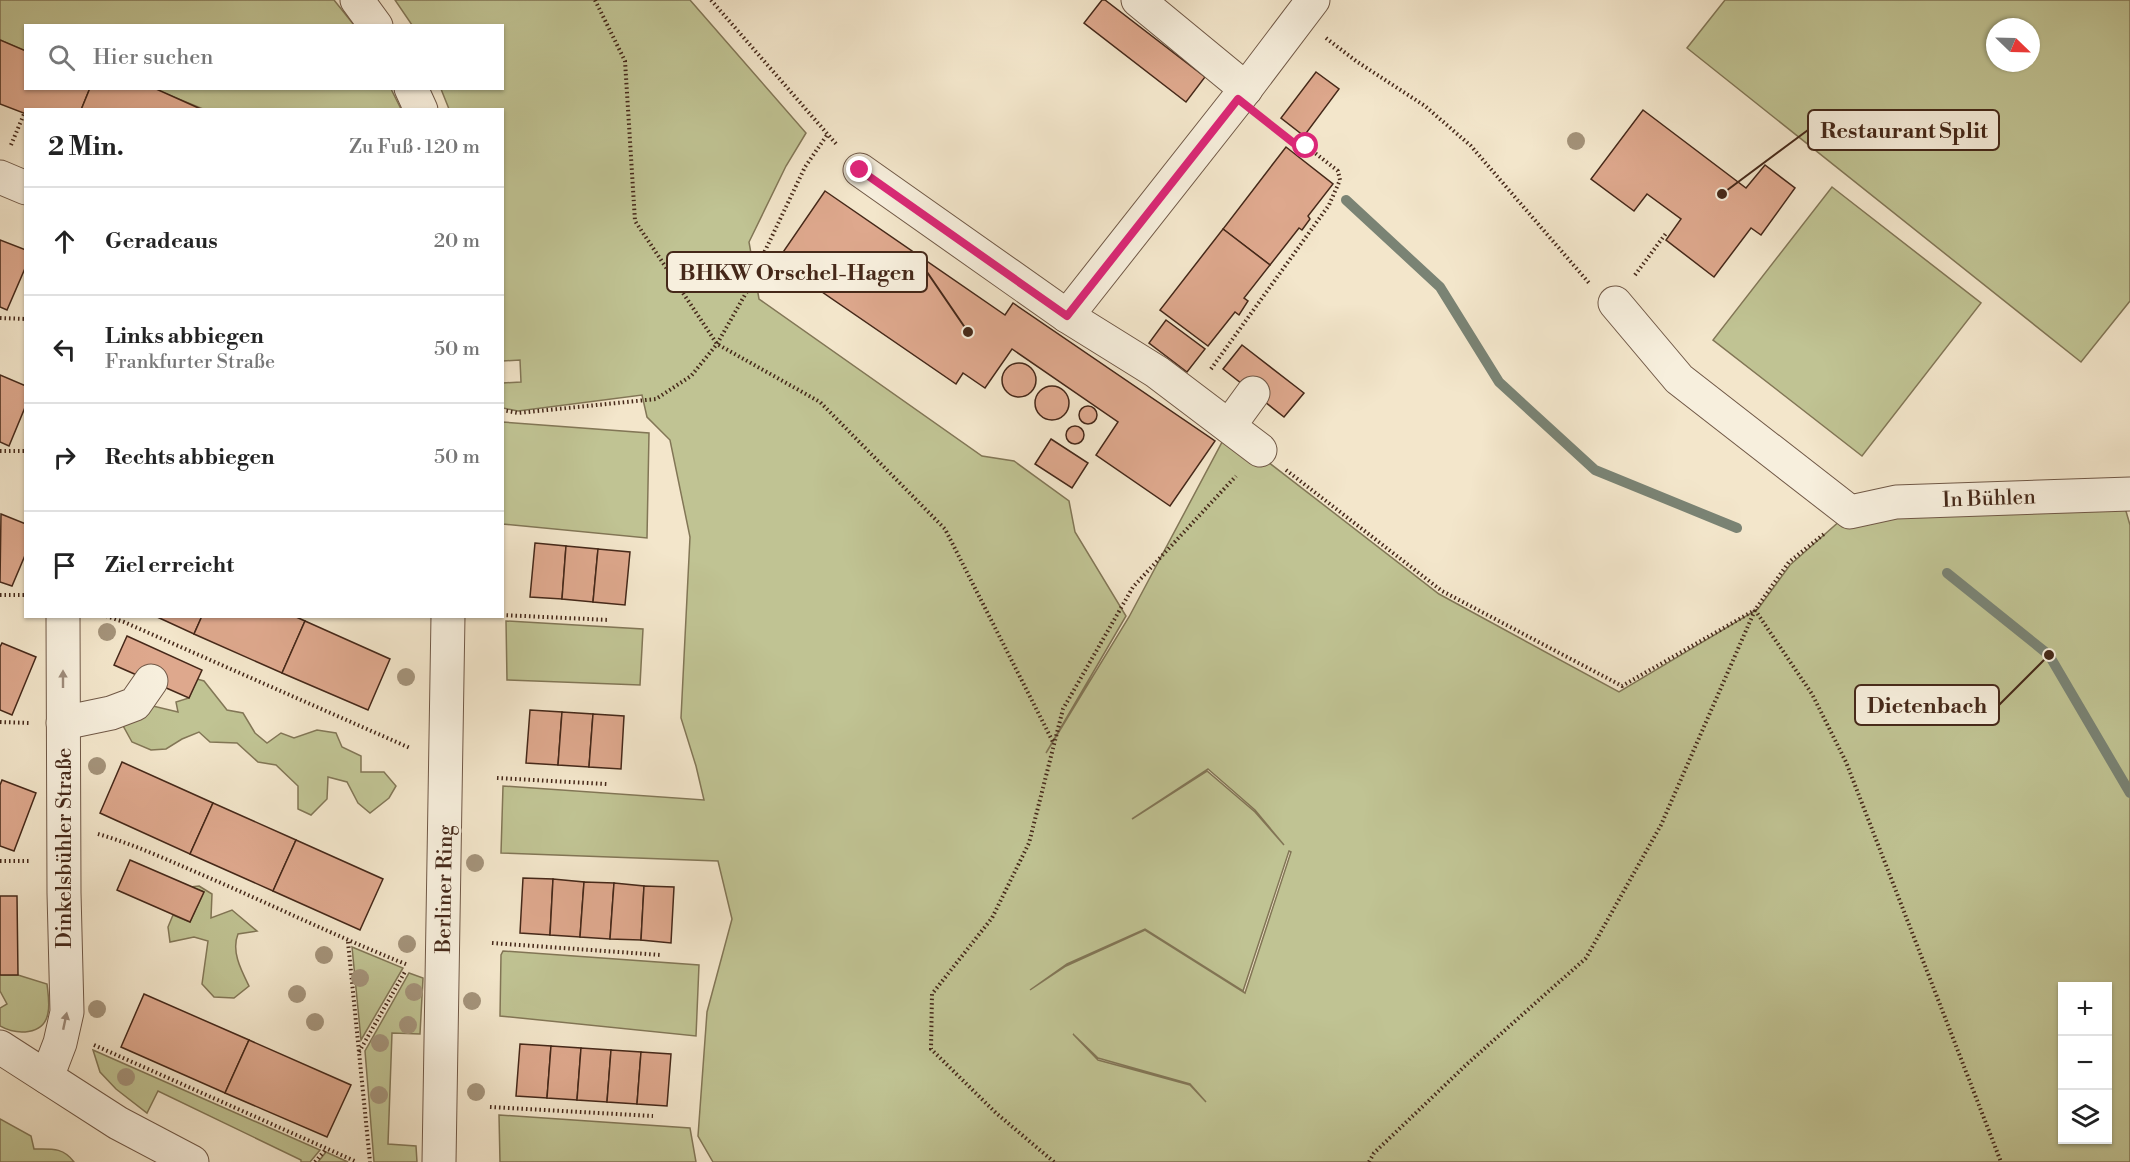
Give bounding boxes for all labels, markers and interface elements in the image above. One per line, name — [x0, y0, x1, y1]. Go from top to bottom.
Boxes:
north arrow — [1986, 18, 2040, 72]
search box — [24, 24, 504, 90]
icon: search — [45, 41, 78, 74]
text: Hier suchen — [93, 44, 213, 71]
callout: Restaurant Split — [1808, 110, 1999, 150]
text: Restaurant Split — [1820, 118, 1988, 145]
text: 2 Min. — [48, 131, 124, 163]
route start — [1292, 132, 1318, 158]
text: Zu Fuß · 120 m — [349, 135, 480, 160]
route end — [846, 156, 872, 182]
icon: ahead — [48, 225, 81, 258]
text: Geradeaus — [105, 228, 218, 255]
text: 20 m — [434, 229, 480, 254]
callout: BHKW Orschel-Hagen — [667, 252, 927, 292]
text: BHKW Orschel-Hagen — [679, 260, 915, 287]
text: Links abbiegen — [105, 323, 264, 350]
icon: left — [48, 333, 81, 366]
text: 50 m — [434, 337, 480, 362]
text: Frankfurter Straße — [105, 350, 275, 375]
icon: right — [48, 441, 81, 474]
text: Rechts abbiegen — [105, 444, 275, 471]
text: 50 m — [434, 445, 480, 470]
street label: In Bühlen — [1942, 484, 2037, 514]
icon: arrive — [48, 549, 81, 582]
text: Ziel erreicht — [105, 552, 234, 579]
one-way arrow — [58, 670, 68, 689]
callout: Dietenbach — [1855, 685, 1999, 725]
text: Dietenbach — [1867, 693, 1987, 720]
street label: Dinkelsbühler Straße — [52, 748, 78, 948]
street label: Berliner Ring — [431, 824, 459, 955]
map controls — [2058, 982, 2112, 1144]
button: + — [2058, 982, 2112, 1036]
one-way arrow — [61, 1011, 70, 1030]
button: − — [2058, 1036, 2112, 1090]
button: layers — [2058, 1090, 2112, 1144]

